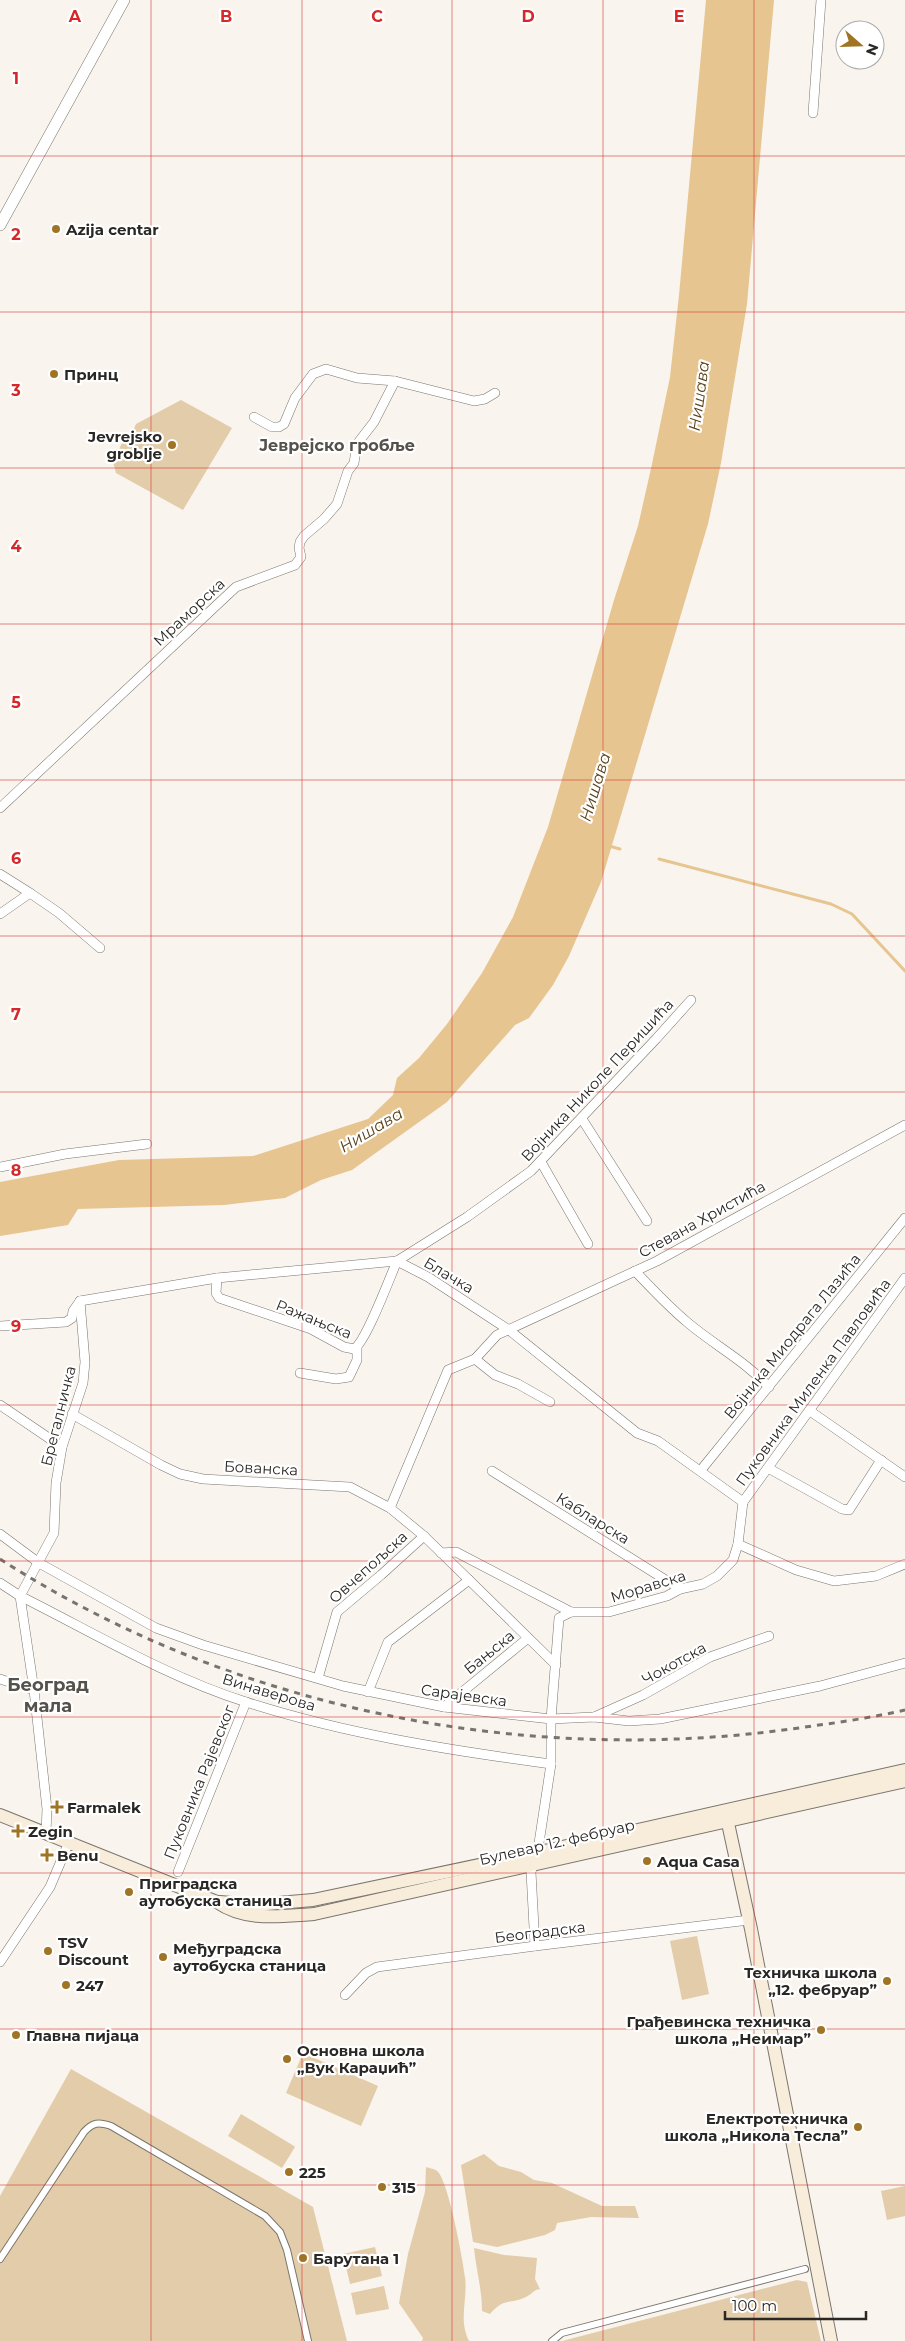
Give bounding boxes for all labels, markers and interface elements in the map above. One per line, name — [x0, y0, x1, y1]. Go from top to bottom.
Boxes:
text: A — [68, 7, 82, 26]
text: B — [220, 7, 232, 26]
text: C — [371, 7, 383, 26]
text: D — [521, 7, 535, 26]
text: E — [674, 7, 684, 26]
north arrow — [835, 20, 885, 70]
text: N — [862, 41, 883, 58]
text: 1 — [13, 69, 19, 88]
place label: Azija centar — [65, 220, 159, 239]
marker: Azija centar — [50, 223, 62, 235]
text: 2 — [11, 225, 21, 244]
water label: Нишава — [685, 360, 713, 432]
place label: Принц — [64, 365, 119, 384]
marker: Принц — [48, 368, 60, 380]
text: 3 — [10, 381, 21, 400]
place label: Jevrejsko groblje — [87, 427, 162, 463]
district label: Јеврејско гробље — [259, 436, 415, 455]
marker: Jevrejsko groblje — [166, 439, 178, 451]
text: 4 — [10, 537, 22, 556]
street label: Мраморска — [149, 574, 229, 650]
text: 5 — [11, 693, 21, 712]
water label: Нишава — [576, 750, 614, 824]
text: 6 — [11, 849, 21, 868]
street label: Војника Николе Перишића — [517, 995, 677, 1165]
text: 7 — [11, 1005, 21, 1024]
water label: Нишава — [336, 1104, 406, 1156]
text: 8 — [11, 1161, 21, 1180]
street label: Стевана Христића — [635, 1176, 769, 1262]
street label: Војника Миодрага Лазића — [719, 1250, 865, 1422]
street label: Блачка — [420, 1253, 478, 1297]
street label: Пуковника Миленка Павловића — [731, 1275, 895, 1489]
street label: Ражањска — [273, 1295, 355, 1343]
text: 9 — [11, 1317, 21, 1336]
street label: Брегалничка — [36, 1364, 80, 1468]
street label: Бованска — [223, 1457, 299, 1479]
street label: Кабларска — [553, 1488, 633, 1548]
street label: Овчепољска — [325, 1527, 411, 1607]
street label: Моравска — [608, 1566, 688, 1606]
street label: Бањска — [460, 1626, 518, 1678]
street label: Чокотска — [639, 1638, 709, 1688]
street label: Винаверова — [220, 1669, 318, 1715]
district label: Београд мала — [7, 1674, 89, 1717]
street label: Сарајевска — [420, 1680, 508, 1710]
street label: Пуковника Рајевског — [159, 1701, 239, 1862]
place label: Farmalek — [67, 1798, 141, 1817]
marker: Farmalek — [51, 1801, 63, 1813]
street label: Булевар 12. фебруар — [477, 1815, 637, 1869]
place label: Zegin — [28, 1822, 73, 1841]
marker: Zegin — [12, 1825, 24, 1837]
place label: Benu — [57, 1846, 99, 1865]
marker: Benu — [41, 1849, 53, 1861]
place label: Aqua Casa — [656, 1852, 740, 1871]
marker: Aqua Casa — [641, 1855, 653, 1867]
place label: Приградска аутобуска станица — [139, 1874, 292, 1910]
marker: Приградска аутобуска станица — [123, 1886, 135, 1898]
street label: Београдска — [494, 1917, 586, 1947]
place label: TSV Discount — [58, 1933, 129, 1969]
place label: Међуградска аутобуска станица — [173, 1939, 326, 1975]
marker: TSV Discount — [42, 1945, 54, 1957]
marker: Међуградска аутобуска станица — [157, 1951, 169, 1963]
place label: Техничка школа „12. фебруар” — [744, 1963, 877, 1999]
marker: Техничка школа „12. фебруар” — [881, 1975, 893, 1987]
place label: 247 — [76, 1976, 104, 1995]
marker: 247 — [60, 1979, 72, 1991]
place label: Грађевинска техничка школа „Неимар” — [627, 2012, 811, 2048]
marker: Грађевинска техничка школа „Неимар” — [815, 2024, 827, 2036]
place label: Главна пијаца — [26, 2026, 139, 2045]
marker: Главна пијаца — [10, 2029, 22, 2041]
place label: Основна школа „Вук Караџић” — [297, 2041, 425, 2077]
marker: Основна школа „Вук Караџић” — [281, 2053, 293, 2065]
place label: Електротехничка школа „Никола Тесла” — [665, 2109, 848, 2145]
marker: Електротехничка школа „Никола Тесла” — [852, 2121, 864, 2133]
place label: 225 — [299, 2163, 326, 2182]
marker: 225 — [283, 2166, 295, 2178]
place label: 315 — [391, 2178, 416, 2197]
marker: 315 — [376, 2181, 388, 2193]
place label: Барутана 1 — [313, 2249, 399, 2268]
marker: Барутана 1 — [297, 2252, 309, 2264]
scale bar — [725, 2288, 866, 2320]
text: 100 m — [732, 2296, 777, 2315]

